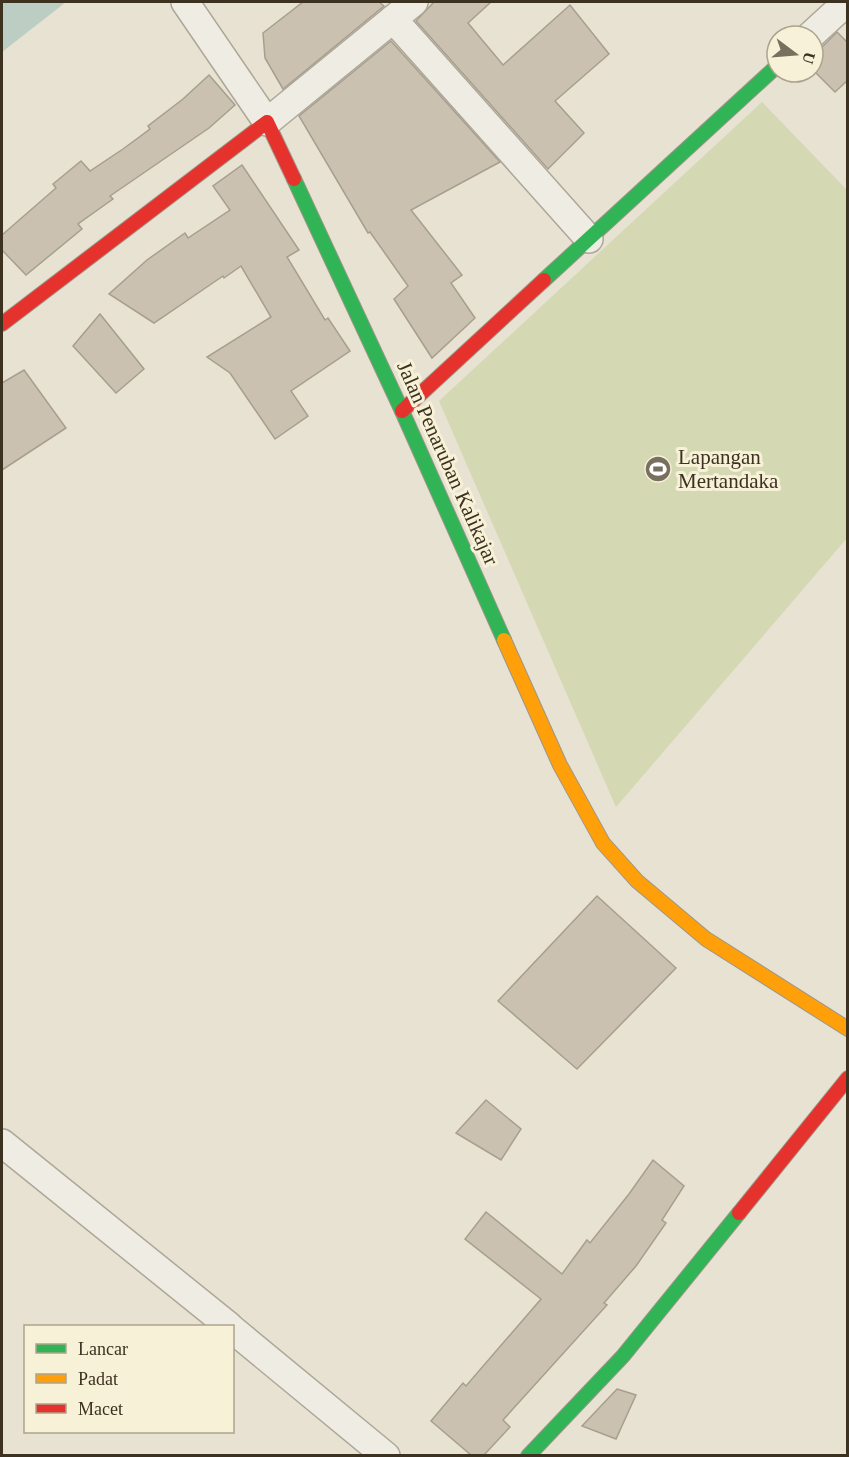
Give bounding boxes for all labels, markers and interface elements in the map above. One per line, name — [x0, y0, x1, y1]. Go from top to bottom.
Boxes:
north arrow — [765, 24, 825, 84]
text: U — [799, 50, 819, 66]
street label: Jalan Penaruban Kalikajar — [392, 357, 504, 569]
place label: Lapangan Mertandaka — [678, 445, 779, 493]
sports icon: Lapangan Mertandaka — [643, 454, 673, 484]
legend — [24, 1325, 234, 1433]
text: Lancar — [78, 1339, 128, 1359]
text: Padat — [78, 1369, 118, 1389]
text: Macet — [78, 1399, 123, 1419]

